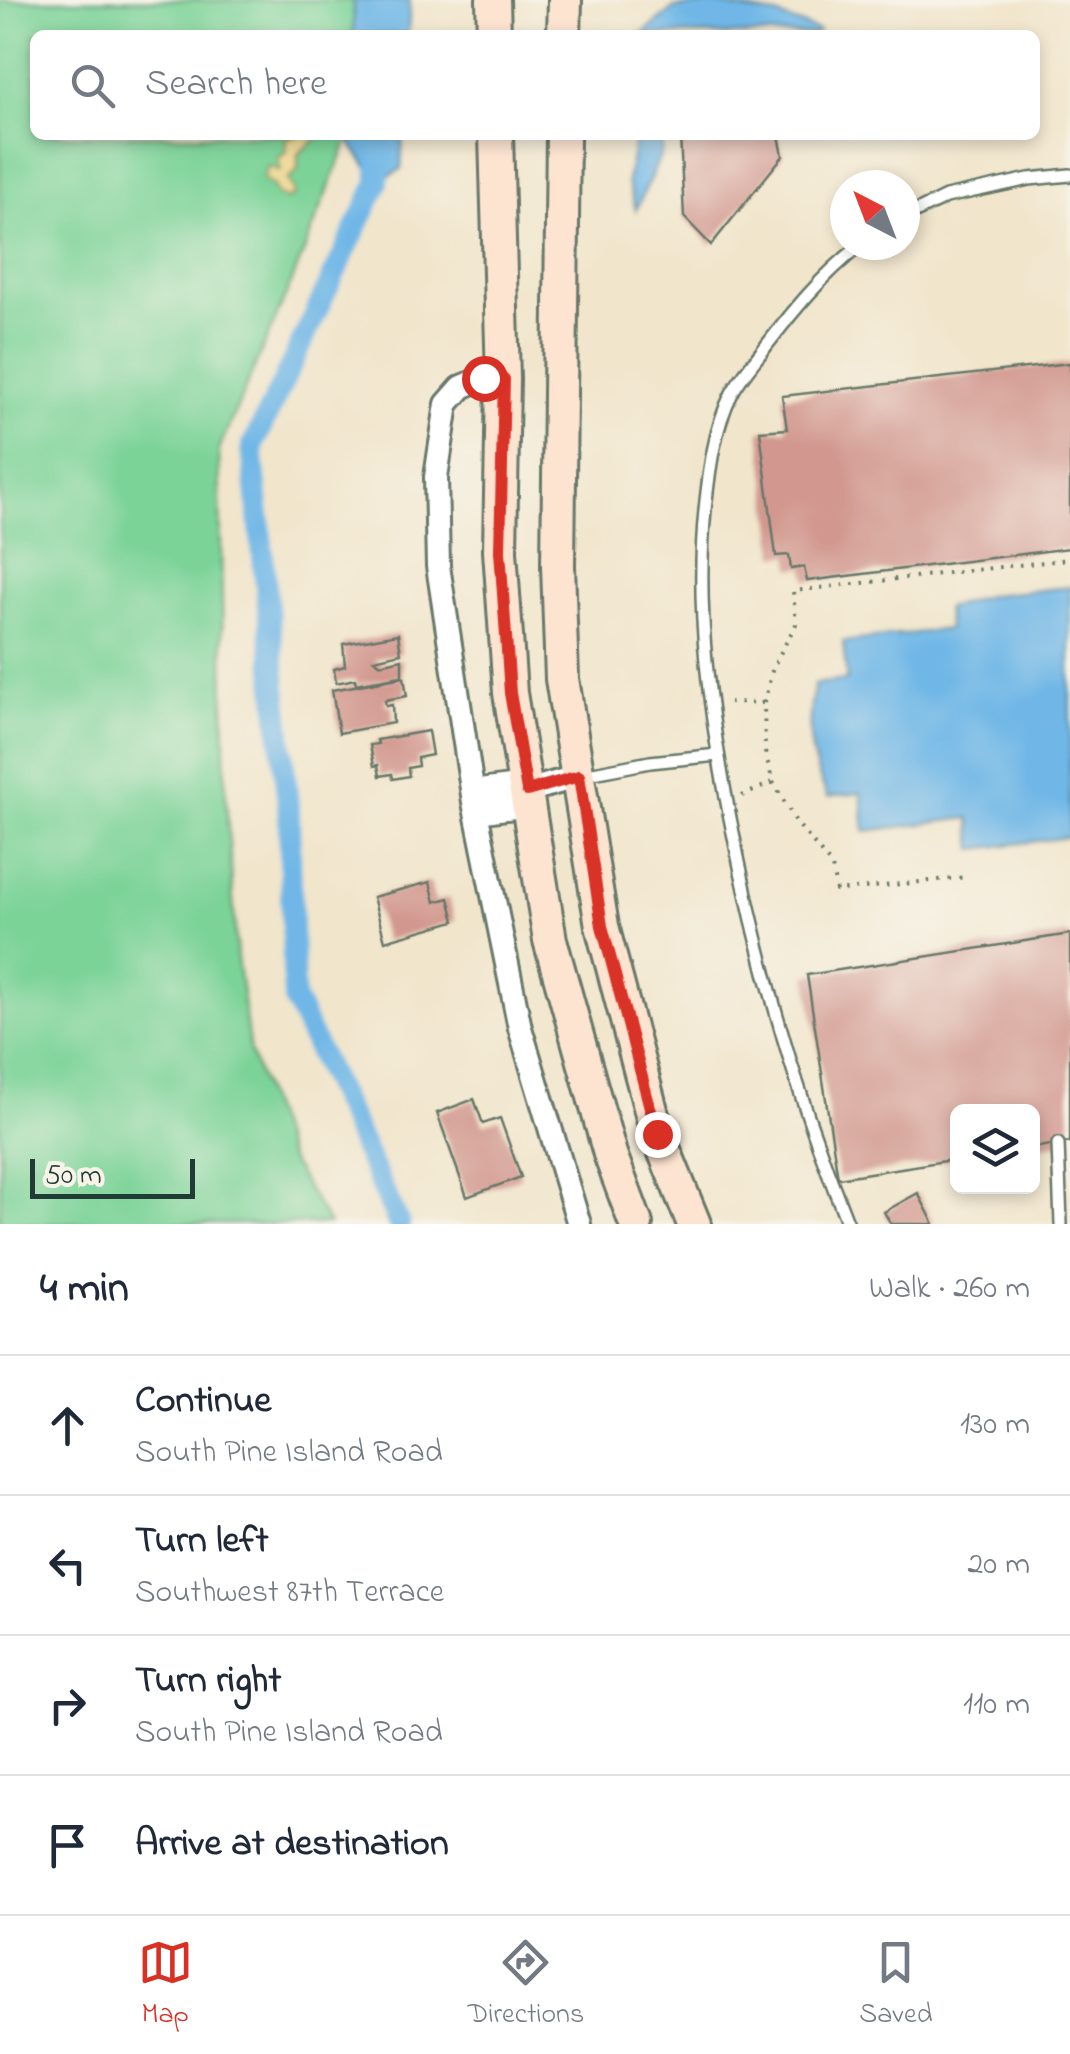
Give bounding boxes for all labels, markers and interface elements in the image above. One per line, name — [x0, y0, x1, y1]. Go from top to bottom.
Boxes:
search box — [30, 30, 1040, 140]
text: Search here — [145, 57, 327, 113]
icon: search — [65, 58, 120, 113]
north arrow — [830, 170, 920, 260]
route start — [462, 356, 508, 402]
map controls — [950, 1104, 1040, 1194]
button: layers — [950, 1104, 1040, 1194]
route end — [635, 1112, 681, 1158]
scale bar — [30, 1154, 195, 1198]
text: 50 m — [45, 1156, 102, 1197]
text: 4 min — [40, 1259, 129, 1320]
text: Walk · 260 m — [869, 1266, 1030, 1313]
text: Continue — [135, 1374, 271, 1430]
icon: ahead — [40, 1398, 95, 1453]
text: 130 m — [960, 1402, 1030, 1449]
text: South Pine Island Road — [135, 1430, 443, 1477]
text: Turn left — [135, 1514, 268, 1570]
icon: left — [40, 1538, 95, 1593]
text: 20 m — [967, 1542, 1030, 1589]
text: Southwest 87th Terrace — [135, 1570, 444, 1617]
text: Turn right — [135, 1654, 281, 1710]
icon: right — [40, 1678, 95, 1733]
text: 110 m — [963, 1682, 1030, 1729]
text: South Pine Island Road — [135, 1710, 443, 1757]
text: Arrive at destination — [135, 1817, 449, 1873]
icon: arrive — [40, 1818, 95, 1873]
tab: Map — [138, 1935, 193, 2036]
tab: Directions — [468, 1935, 584, 2036]
tab: Saved — [859, 1935, 932, 2036]

